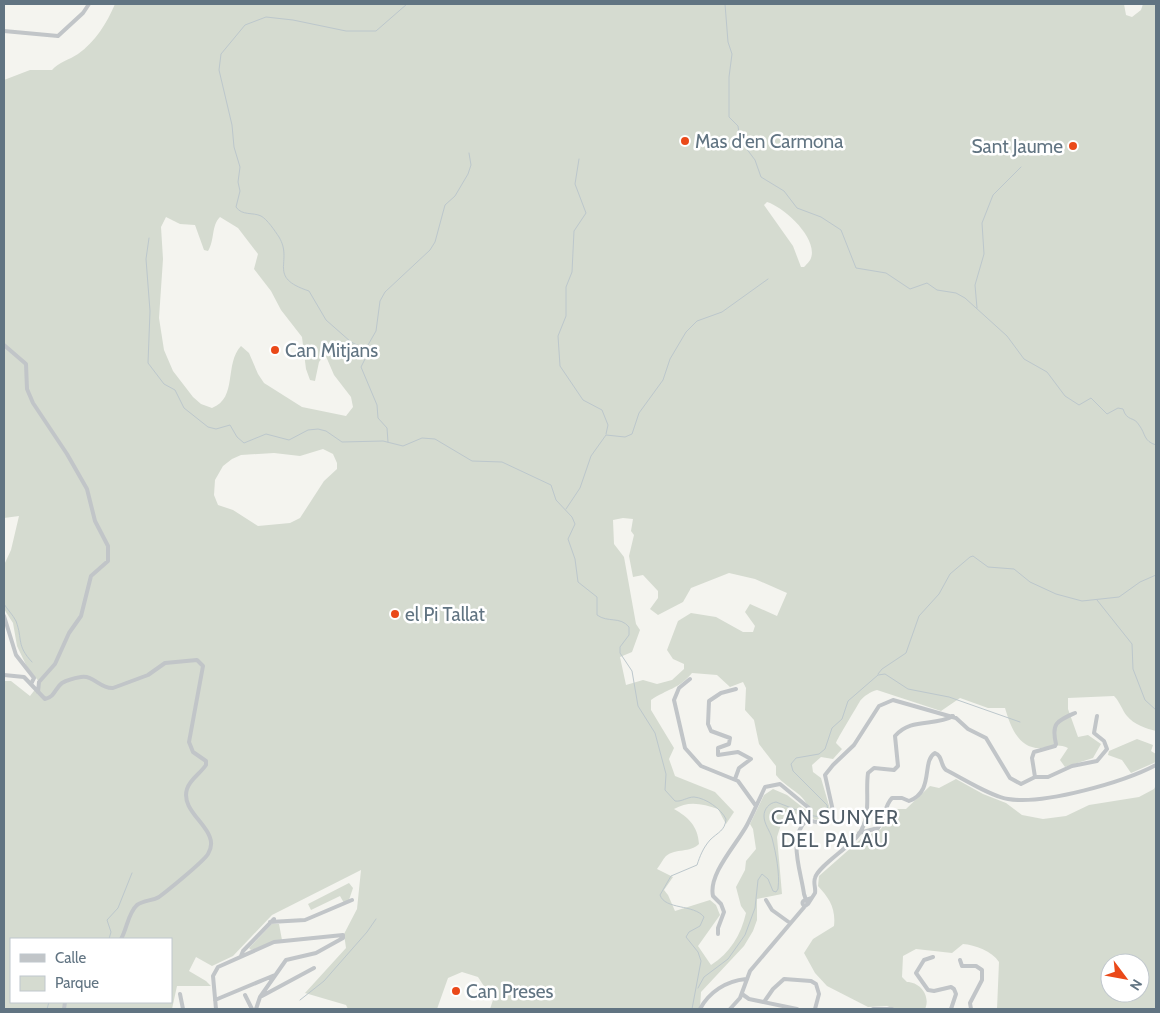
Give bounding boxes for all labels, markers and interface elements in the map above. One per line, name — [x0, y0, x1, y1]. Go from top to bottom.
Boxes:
place label: Mas d'en Carmona — [695, 130, 843, 153]
marker: Mas d'en Carmona — [679, 135, 691, 147]
place label: Sant Jaume — [972, 135, 1063, 158]
marker: Sant Jaume — [1067, 140, 1079, 152]
place label: Can Mitjans — [285, 339, 378, 362]
marker: Can Mitjans — [269, 344, 281, 356]
place label: el Pi Tallat — [405, 603, 486, 626]
marker: el Pi Tallat — [389, 608, 401, 620]
district label: CAN SUNYER DEL PALAU — [771, 805, 899, 852]
legend — [10, 938, 172, 1003]
text: Calle — [55, 949, 86, 967]
north arrow — [1100, 953, 1150, 1003]
text: Parque — [55, 974, 99, 992]
text: N — [1126, 976, 1146, 994]
place label: Can Preses — [466, 980, 554, 1003]
marker: Can Preses — [450, 985, 462, 997]

